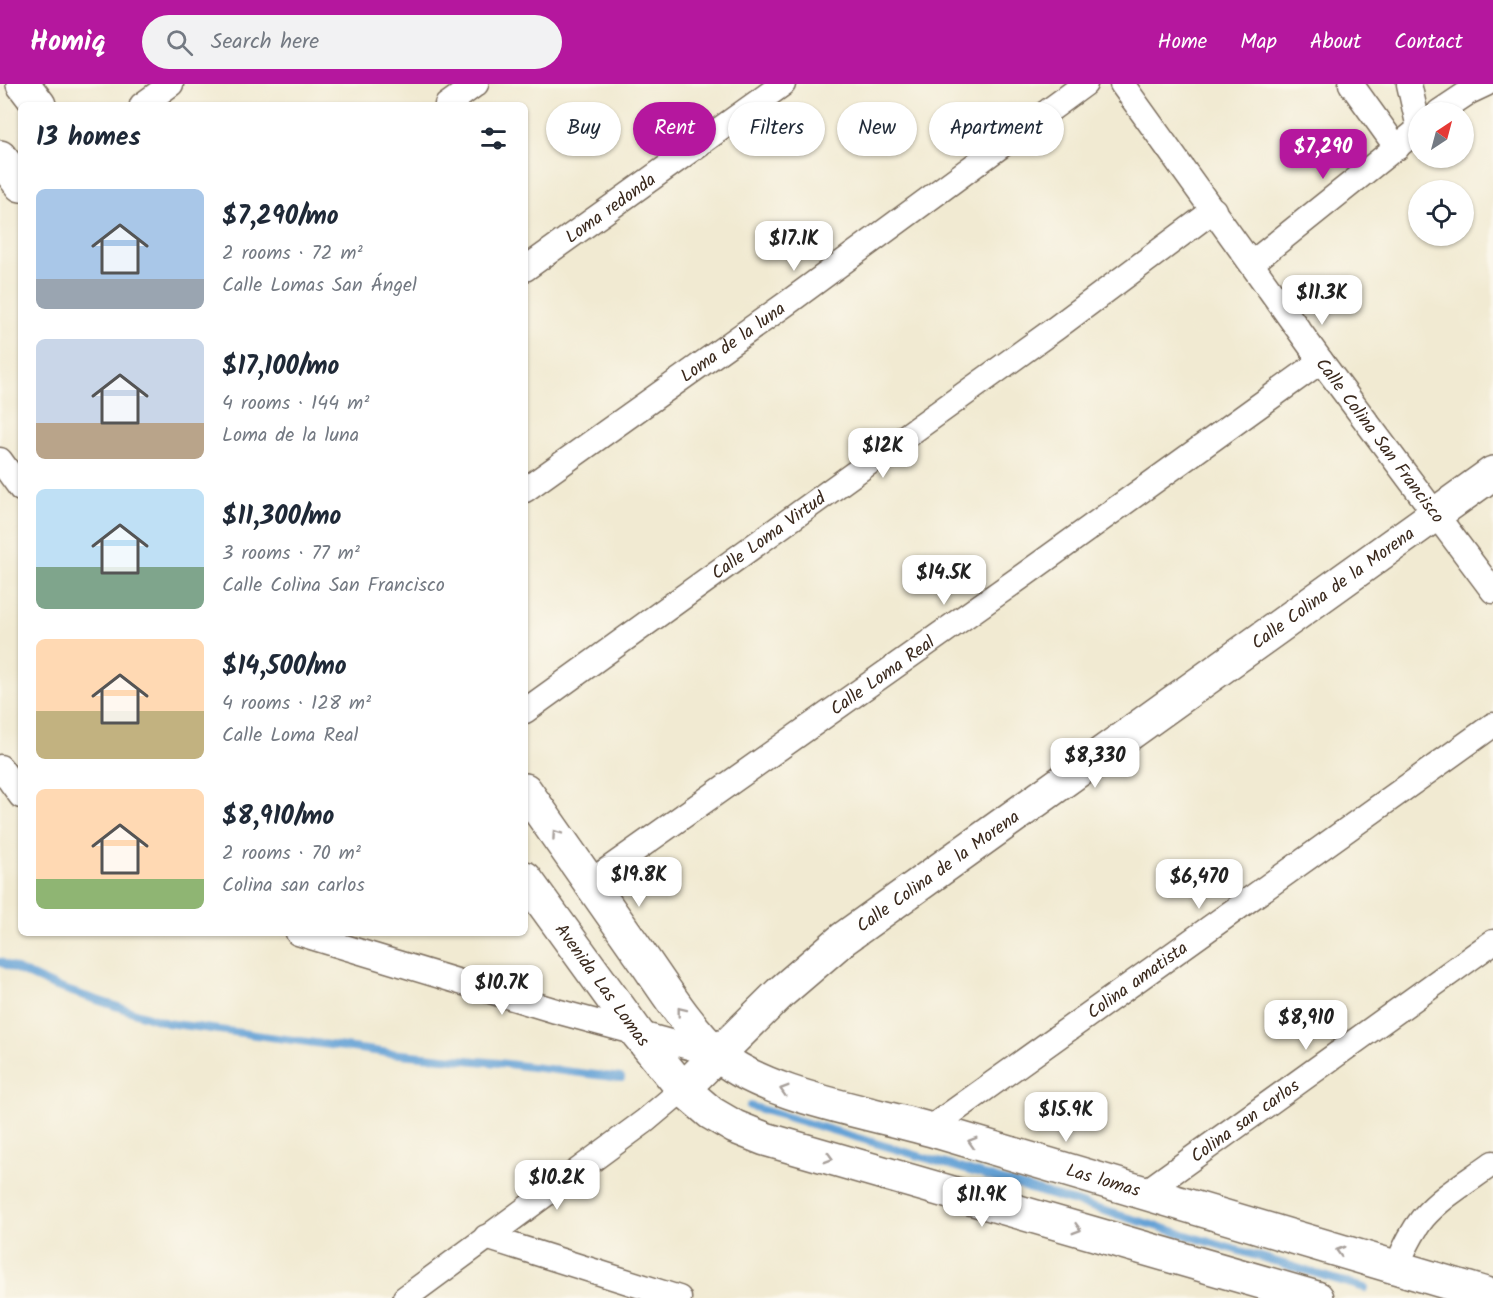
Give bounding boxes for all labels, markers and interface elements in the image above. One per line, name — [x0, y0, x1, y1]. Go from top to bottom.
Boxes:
search box — [142, 15, 562, 69]
text: Homiq — [30, 20, 106, 65]
text: Search here — [211, 25, 319, 60]
icon: search — [163, 26, 196, 59]
text: Home — [1158, 26, 1207, 59]
text: Map — [1240, 26, 1277, 59]
text: About — [1310, 26, 1361, 59]
text: Contact — [1394, 26, 1463, 59]
chip: Buy — [546, 102, 621, 156]
chip: Rent — [633, 102, 716, 156]
chip: Filters — [728, 102, 825, 156]
chip: New — [837, 102, 917, 156]
chip: Apartment — [929, 102, 1064, 156]
north arrow — [1408, 102, 1474, 168]
map controls — [1408, 102, 1474, 246]
text: 13 homes — [36, 117, 141, 159]
icon: filters — [477, 122, 510, 155]
pin: $7,290 — [1274, 129, 1372, 180]
text: $7,290 — [1294, 132, 1352, 164]
street label: Loma redonda — [560, 166, 663, 252]
button: locate — [1408, 180, 1474, 246]
text: $7,290/mo — [222, 196, 339, 238]
icon: home — [84, 213, 156, 285]
pin: $17.1K — [745, 221, 843, 272]
text: $17.1K — [769, 224, 819, 256]
text: 2 rooms · 72 m² — [222, 238, 363, 270]
text: Calle Lomas San Ángel — [222, 270, 417, 302]
pin: $11.3K — [1273, 275, 1371, 326]
text: $11.3K — [1296, 278, 1348, 310]
street label: Loma de la luna — [675, 295, 792, 391]
text: $17,100/mo — [222, 346, 339, 388]
street label: Calle Colina San Francisco — [1307, 352, 1451, 530]
icon: home — [84, 363, 156, 435]
text: 4 rooms · 144 m² — [222, 388, 369, 420]
text: Loma de la luna — [222, 420, 359, 452]
pin: $12K — [847, 428, 919, 479]
text: $12K — [862, 431, 904, 463]
street label: Calle Loma Virtud — [706, 485, 834, 588]
text: $11,300/mo — [222, 496, 341, 538]
icon: home — [84, 513, 156, 585]
street label: Calle Colina de la Morena — [1246, 520, 1421, 658]
text: 3 rooms · 77 m² — [222, 538, 360, 570]
pin: $14.5K — [895, 555, 993, 606]
text: $14.5K — [916, 558, 972, 590]
text: Calle Colina San Francisco — [222, 570, 445, 602]
street label: Calle Loma Real — [825, 629, 942, 724]
text: $14,500/mo — [222, 646, 347, 688]
icon: home — [84, 663, 156, 735]
text: 4 rooms · 128 m² — [222, 688, 371, 720]
text: Calle Loma Real — [222, 720, 358, 752]
pin: $8,330 — [1046, 738, 1144, 789]
text: $8,330 — [1064, 741, 1126, 773]
text: $8,910/mo — [222, 796, 334, 838]
street label: Calle Colina de la Morena — [851, 804, 1026, 941]
icon: home — [84, 813, 156, 885]
one-way arrow — [552, 830, 563, 841]
text: 2 rooms · 70 m² — [222, 838, 361, 870]
pin: $19.8K — [590, 857, 688, 908]
pin: $6,470 — [1150, 859, 1248, 910]
text: $19.8K — [611, 860, 667, 892]
text: $6,470 — [1170, 862, 1228, 894]
text: Colina san carlos — [222, 870, 365, 902]
street label: Avenida Las Lomas — [546, 918, 656, 1054]
street label: Colina amatista — [1081, 935, 1195, 1027]
pin: $10.7K — [453, 965, 551, 1016]
text: $10.7K — [475, 968, 529, 1000]
pin: $8,910 — [1257, 1000, 1355, 1051]
text: $8,910 — [1278, 1003, 1334, 1035]
one-way arrow — [677, 1006, 688, 1017]
street label: Colina san carlos — [1185, 1072, 1306, 1171]
one-way arrow — [779, 1084, 790, 1097]
pin: $15.9K — [1017, 1092, 1115, 1143]
text: $15.9K — [1039, 1095, 1093, 1127]
one-way arrow — [967, 1137, 978, 1149]
one-way arrow — [823, 1151, 834, 1163]
street label: Las lomas — [1062, 1157, 1144, 1206]
pin: $10.2K — [508, 1160, 606, 1211]
text: $10.2K — [529, 1163, 585, 1195]
pin: $11.9K — [933, 1177, 1031, 1228]
text: $11.9K — [957, 1180, 1007, 1212]
one-way arrow — [1071, 1222, 1082, 1234]
one-way arrow — [1335, 1246, 1346, 1258]

